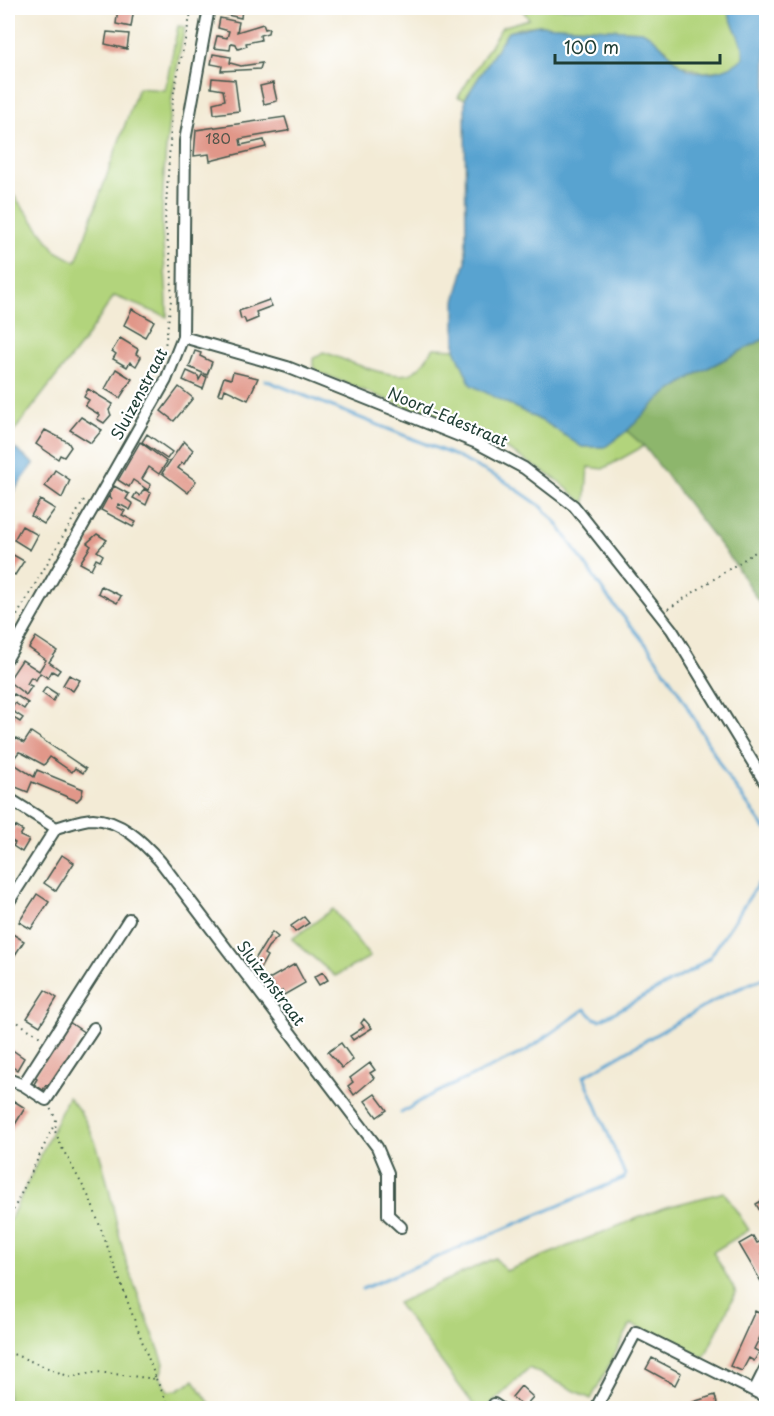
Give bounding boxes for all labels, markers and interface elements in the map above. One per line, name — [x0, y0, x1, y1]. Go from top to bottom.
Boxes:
scale bar — [555, 27, 720, 65]
text: 100 m — [564, 33, 619, 60]
house number: 180 — [205, 128, 231, 149]
street label: Sluizenstraat — [104, 343, 173, 444]
street label: Noord-Edestraat — [385, 380, 513, 452]
street label: Sluizenstraat — [232, 935, 312, 1030]

